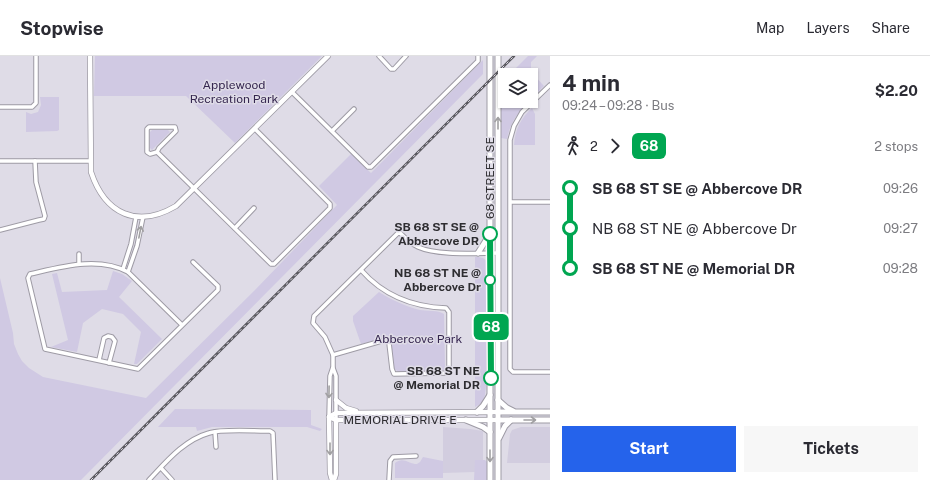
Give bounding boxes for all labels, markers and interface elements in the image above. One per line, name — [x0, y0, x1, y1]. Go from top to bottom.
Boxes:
text: Stopwise — [20, 17, 104, 39]
text: Map — [756, 20, 784, 36]
text: Layers — [806, 20, 850, 36]
text: Share — [872, 20, 910, 36]
map controls — [498, 68, 538, 108]
button: layers — [498, 68, 538, 108]
text: 4 min — [562, 70, 620, 96]
park label: Applewood Recreation Park — [190, 78, 279, 106]
text: $2.20 — [875, 82, 918, 99]
text: 09:24 – 09:28 · Bus — [562, 98, 674, 113]
one-way arrow — [494, 117, 502, 130]
icon: walk — [562, 135, 584, 157]
icon: forward — [604, 135, 626, 157]
street label: 68 STREET SE — [483, 137, 497, 219]
text: 68 — [640, 138, 658, 154]
text: 2 — [590, 139, 598, 154]
text: 2 stops — [874, 139, 918, 154]
text: SB 68 ST SE @ Abbercove DR — [592, 180, 803, 197]
text: 09:26 — [883, 181, 918, 196]
place label: SB 68 ST SE @ Abbercove DR — [394, 220, 479, 248]
text: NB 68 ST NE @ Abbercove Dr — [592, 220, 797, 237]
text: 09:27 — [883, 221, 918, 236]
one-way arrow — [136, 225, 144, 238]
marker: SB 68 ST SE @ Abbercove DR — [482, 226, 498, 242]
text: SB 68 ST NE @ Memorial DR — [592, 260, 795, 277]
text: 09:28 — [883, 261, 918, 276]
place label: NB 68 ST NE @ Abbercove Dr — [394, 266, 481, 294]
marker: NB 68 ST NE @ Abbercove Dr — [484, 274, 496, 286]
line badge: 68 — [473, 314, 509, 340]
text: 68 — [482, 319, 500, 335]
park label: Abbercove Park — [374, 332, 463, 346]
place label: SB 68 ST NE @ Memorial DR — [393, 364, 480, 392]
marker: SB 68 ST NE @ Memorial DR — [483, 370, 499, 386]
one-way arrow — [325, 385, 333, 398]
street label: MEMORIAL DRIVE E — [343, 413, 457, 427]
one-way arrow — [523, 416, 536, 424]
button: Start — [562, 426, 736, 472]
button: Tickets — [744, 426, 918, 472]
one-way arrow — [326, 442, 334, 455]
one-way arrow — [486, 449, 494, 462]

